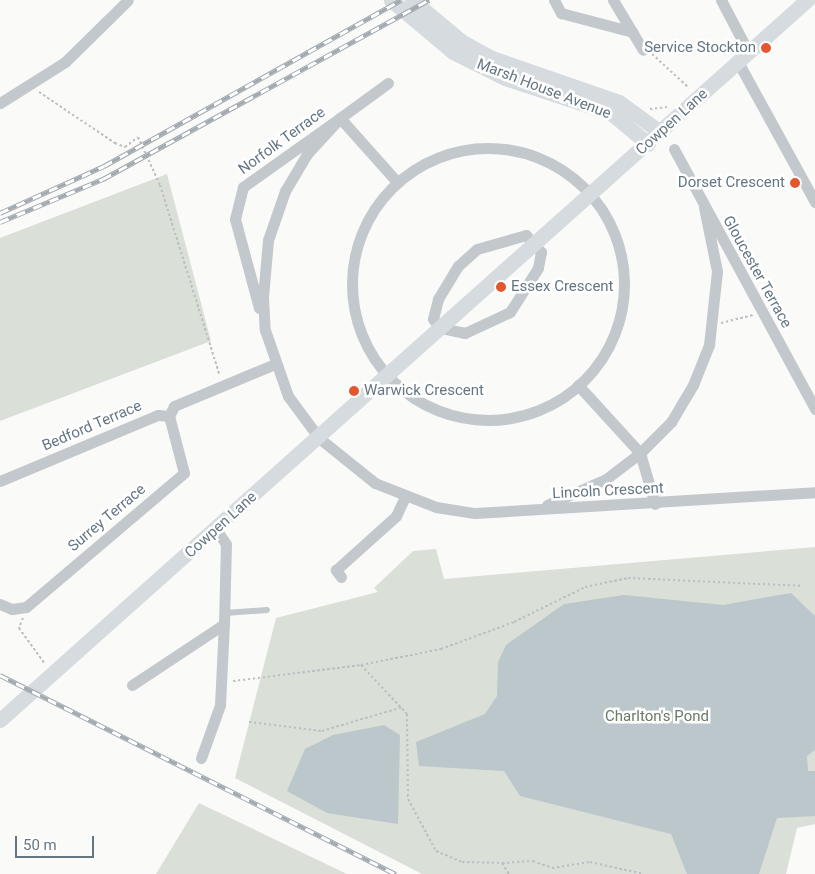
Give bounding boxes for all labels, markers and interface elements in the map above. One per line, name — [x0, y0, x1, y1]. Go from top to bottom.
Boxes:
place label: Service Stockton — [644, 39, 756, 57]
marker: Service Stockton — [760, 42, 772, 54]
street label: Marsh House Avenue — [474, 55, 614, 123]
street label: Cowpen Lane — [632, 85, 712, 159]
street label: Norfolk Terrace — [235, 103, 329, 179]
place label: Dorset Crescent — [678, 174, 785, 192]
marker: Dorset Crescent — [789, 177, 801, 189]
street label: Gloucester Terrace — [719, 213, 795, 331]
place label: Essex Crescent — [511, 278, 614, 296]
marker: Essex Crescent — [495, 281, 507, 293]
place label: Warwick Crescent — [364, 382, 484, 400]
marker: Warwick Crescent — [348, 385, 360, 397]
street label: Bedford Terrace — [39, 397, 145, 455]
street label: Lincoln Crescent — [552, 479, 664, 503]
street label: Surrey Terrace — [64, 480, 150, 556]
street label: Cowpen Lane — [181, 488, 261, 562]
park label: Charlton's Pond — [605, 708, 709, 726]
scale bar — [18, 826, 96, 858]
text: 50 m — [23, 836, 57, 854]

